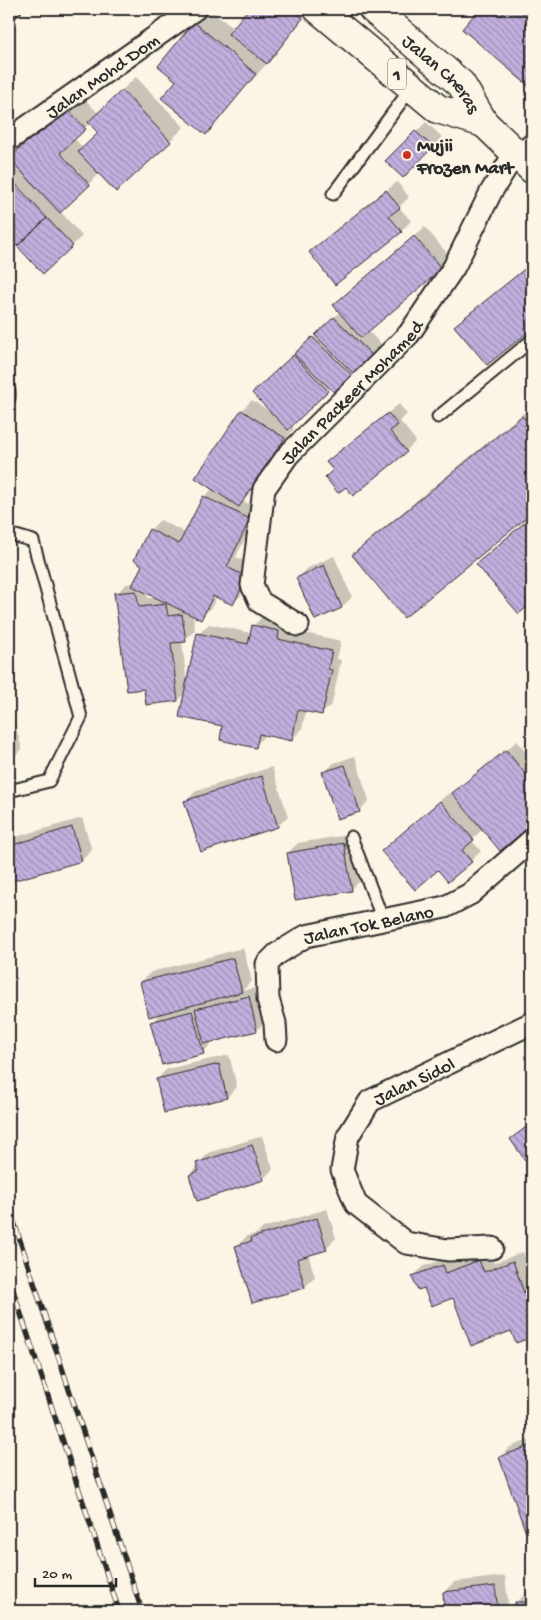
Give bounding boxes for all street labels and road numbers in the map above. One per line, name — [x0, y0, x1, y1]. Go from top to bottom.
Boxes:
street label: Jalan Mohd Dom — [42, 29, 165, 125]
street label: Jalan Cheras — [396, 31, 484, 119]
road number: 1 — [388, 59, 406, 90]
street label: Jalan Packeer Mohamed — [277, 315, 431, 470]
street label: Jalan Tok Belano — [302, 902, 436, 951]
street label: Jalan Sidol — [371, 1054, 459, 1112]

